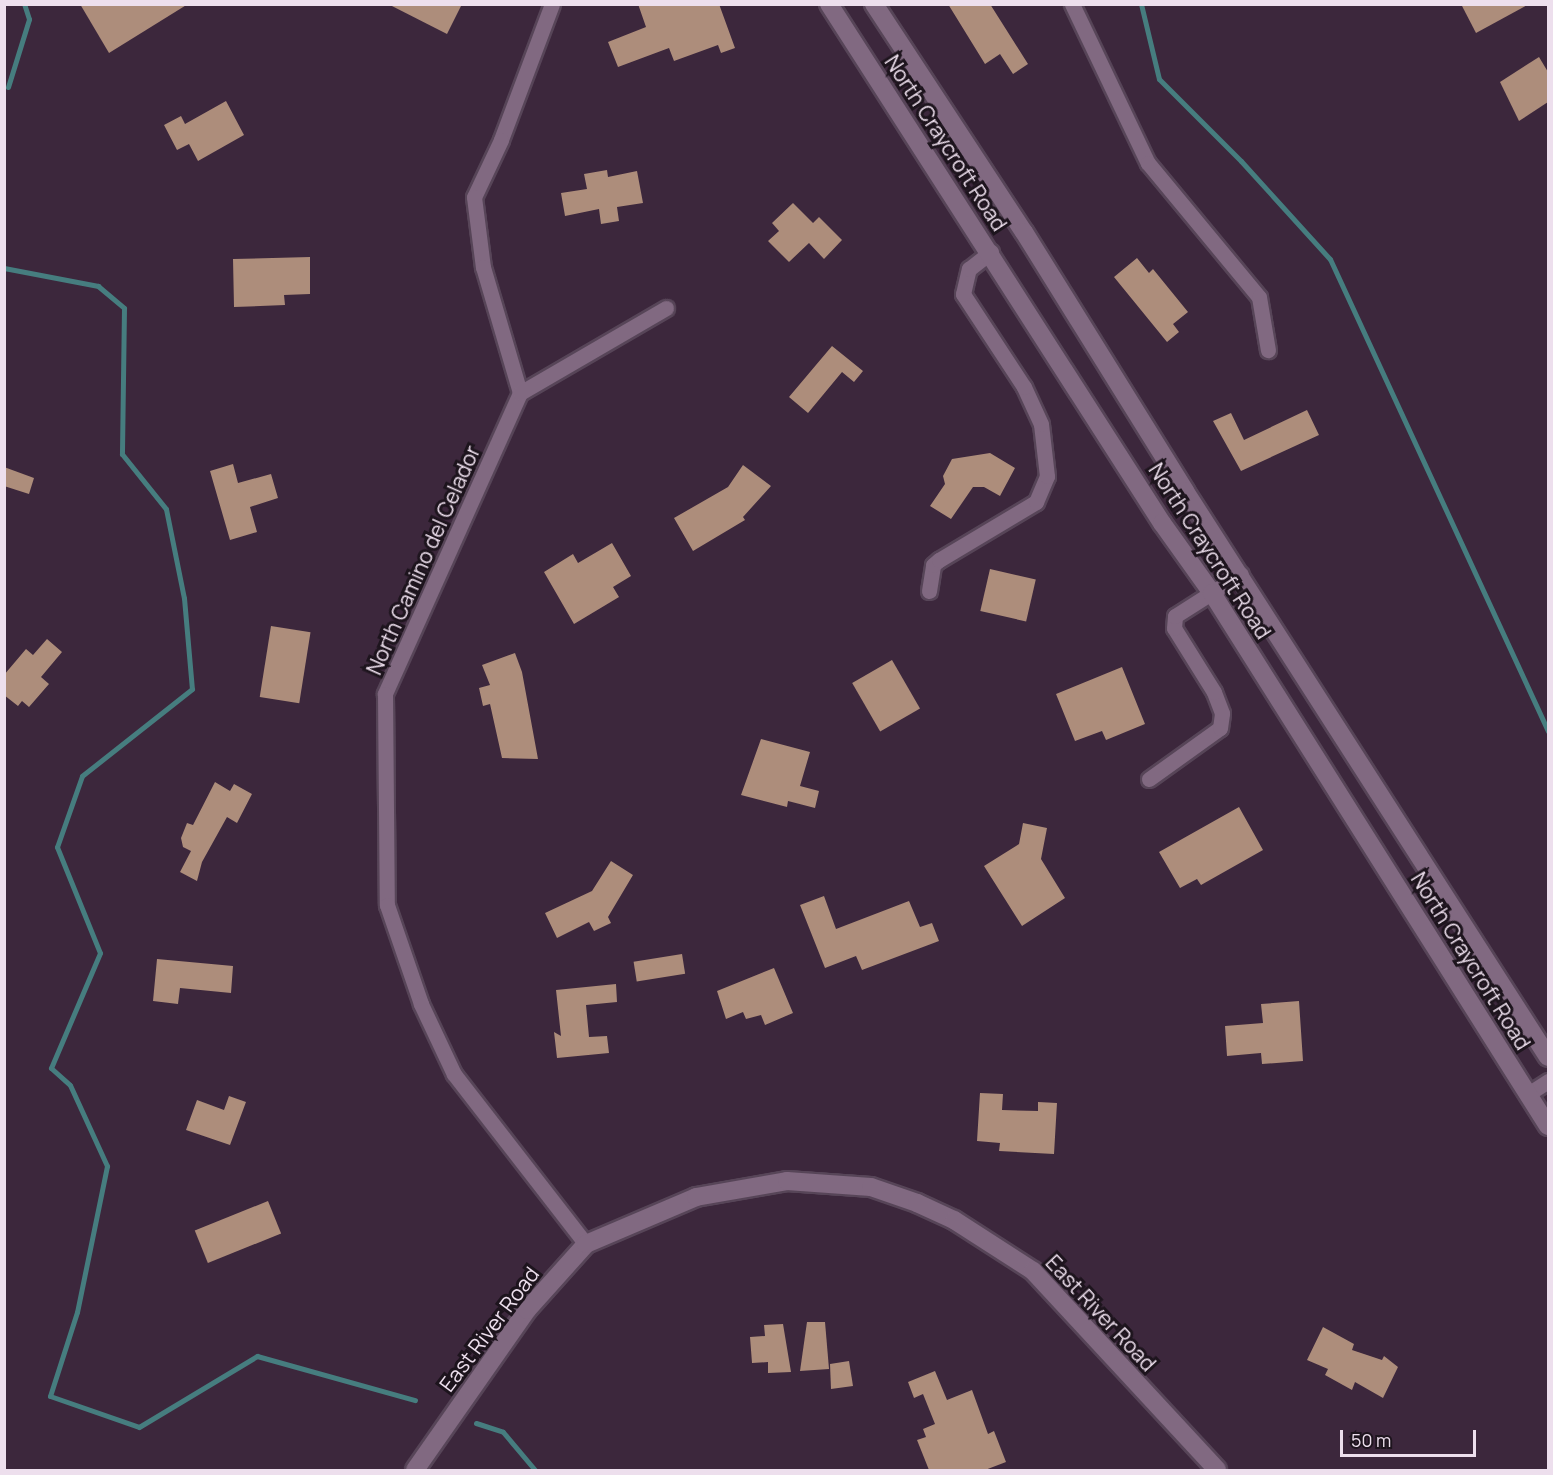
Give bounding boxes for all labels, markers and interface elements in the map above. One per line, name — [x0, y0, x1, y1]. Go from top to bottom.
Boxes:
street label: North Craycroft Road — [880, 50, 1012, 236]
street label: North Camino del Celador — [361, 442, 485, 678]
street label: North Craycroft Road — [1144, 458, 1276, 644]
street label: North Craycroft Road — [1406, 868, 1536, 1054]
street label: East River Road — [1041, 1250, 1161, 1376]
street label: East River Road — [434, 1262, 544, 1396]
scale bar — [1343, 1418, 1480, 1456]
text: 50 m — [1351, 1428, 1391, 1452]

